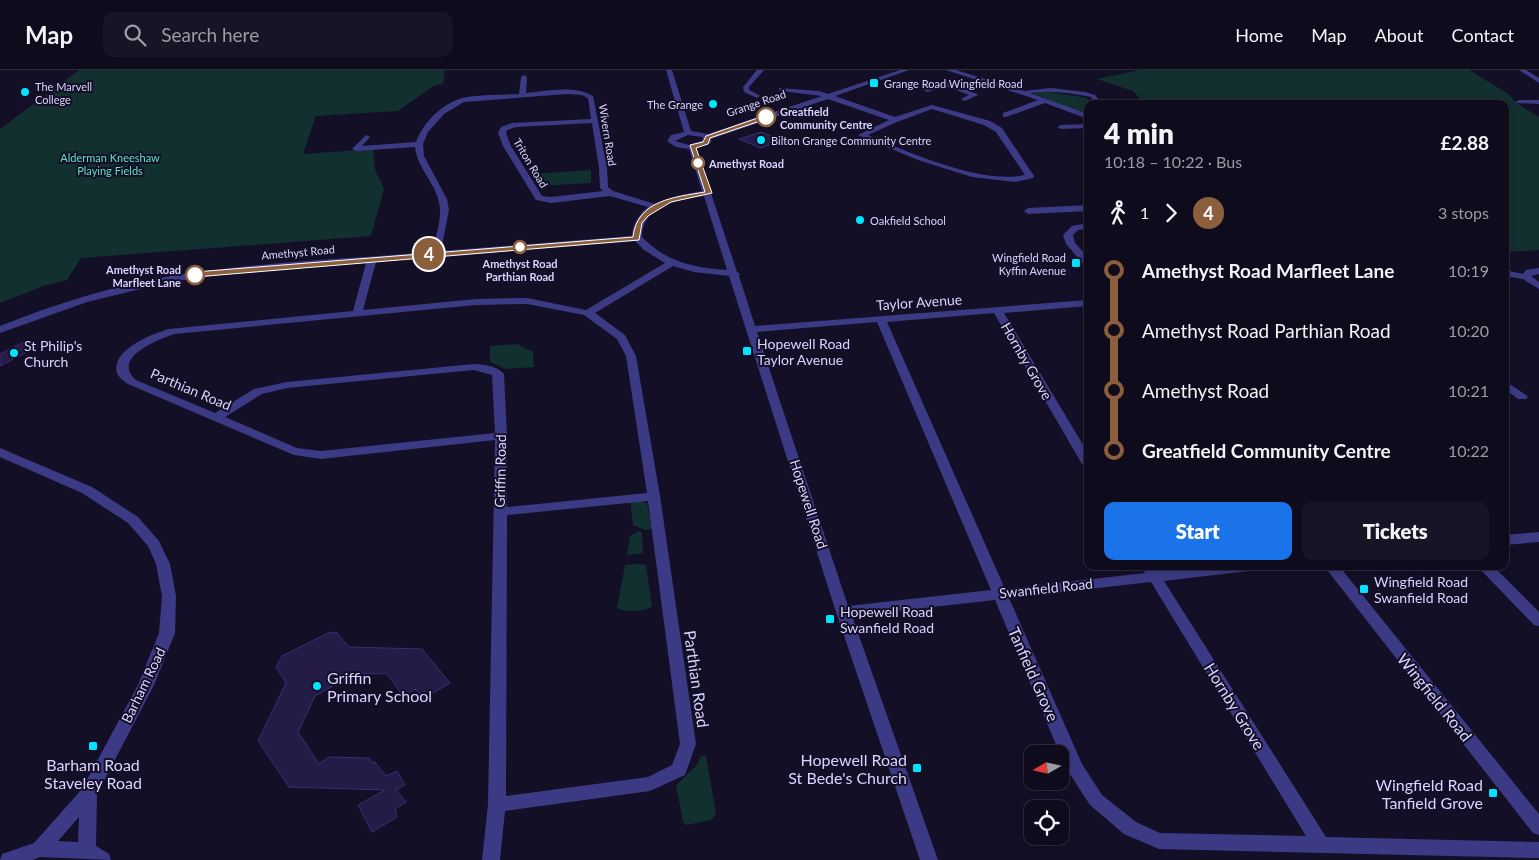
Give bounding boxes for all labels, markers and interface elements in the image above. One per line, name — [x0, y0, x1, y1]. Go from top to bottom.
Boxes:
search box — [103, 12, 453, 57]
text: Map — [25, 20, 73, 49]
icon: search — [121, 21, 149, 49]
text: Search here — [161, 23, 259, 46]
text: Home — [1235, 24, 1283, 46]
text: Map — [1311, 24, 1347, 46]
text: About — [1375, 24, 1424, 46]
text: Contact — [1452, 24, 1514, 46]
marker: Grange Road Wingfield Road — [868, 77, 880, 89]
place label: Grange Road Wingfield Road — [884, 77, 1023, 90]
place label: The Marvell College — [35, 80, 92, 106]
marker: The Marvell College — [19, 86, 31, 98]
street label: Grange Road — [725, 87, 787, 119]
place label: The Grange — [647, 98, 703, 111]
marker: The Grange — [707, 98, 719, 110]
street label: Wivern Road — [597, 103, 619, 167]
place label: Greatfield Community Centre — [780, 105, 873, 131]
marker: Greatfield Community Centre — [756, 107, 776, 127]
text: 4 min — [1104, 116, 1174, 150]
text: £2.88 — [1440, 131, 1489, 154]
marker: Bilton Grange Community Centre — [755, 134, 767, 146]
place label: Bilton Grange Community Centre — [771, 134, 932, 147]
street label: Triton Road — [511, 136, 551, 190]
park label: Alderman Kneeshaw Playing Fields — [60, 151, 160, 177]
text: 10:18 – 10:22 · Bus — [1104, 152, 1242, 171]
marker: Amethyst Road — [691, 156, 705, 170]
place label: Amethyst Road — [708, 157, 784, 170]
icon: walk — [1104, 199, 1132, 227]
icon: forward — [1157, 199, 1185, 227]
text: 4 — [1203, 202, 1214, 224]
text: 1 — [1140, 203, 1149, 222]
text: 3 stops — [1438, 203, 1489, 222]
marker: Oakfield School — [854, 214, 866, 226]
place label: Oakfield School — [870, 214, 946, 227]
line badge: 4 — [413, 238, 445, 270]
marker: Amethyst Road Parthian Road — [513, 240, 527, 254]
street label: Amethyst Road — [261, 242, 335, 262]
text: 4 — [424, 243, 434, 265]
place label: Wingfield Road Kyffin Avenue — [992, 251, 1066, 277]
place label: Amethyst Road Parthian Road — [482, 257, 557, 283]
marker: Wingfield Road Kyffin Avenue — [1070, 257, 1082, 269]
text: Amethyst Road Marfleet Lane — [1142, 259, 1394, 282]
text: 10:19 — [1448, 261, 1489, 280]
place label: Amethyst Road Marfleet Lane — [105, 263, 181, 289]
marker: Amethyst Road Marfleet Lane — [185, 265, 205, 285]
street label: Taylor Avenue — [875, 291, 963, 313]
street label: Hornby Grove — [998, 319, 1056, 403]
text: Amethyst Road Parthian Road — [1142, 319, 1391, 342]
text: 10:20 — [1448, 321, 1489, 340]
place label: Hopewell Road Taylor Avenue — [757, 335, 850, 368]
place label: St Philip's Church — [24, 337, 82, 370]
marker: Hopewell Road Taylor Avenue — [741, 345, 753, 357]
marker: St Philip's Church — [8, 347, 20, 359]
street label: Parthian Road — [148, 364, 234, 414]
text: Amethyst Road — [1142, 379, 1269, 402]
text: 10:21 — [1448, 381, 1489, 400]
street label: Griffin Road — [491, 434, 509, 508]
text: Greatfield Community Centre — [1142, 439, 1391, 462]
text: 10:22 — [1448, 441, 1489, 460]
street label: Hopewell Road — [787, 457, 831, 551]
button: Start — [1104, 502, 1292, 560]
button: Tickets — [1302, 502, 1489, 560]
place label: Wingfield Road Swanfield Road — [1374, 573, 1468, 606]
street label: Swanfield Road — [998, 575, 1094, 601]
marker: Wingfield Road Swanfield Road — [1358, 583, 1370, 595]
place label: Hopewell Road Swanfield Road — [840, 603, 934, 636]
marker: Hopewell Road Swanfield Road — [824, 613, 836, 625]
street label: Tanfield Grove — [1005, 624, 1063, 724]
street label: Parthian Road — [681, 629, 713, 729]
street label: Barham Road — [117, 644, 169, 726]
street label: Wingfield Road — [1394, 649, 1476, 745]
street label: Hornby Grove — [1201, 659, 1269, 753]
place label: Griffin Primary School — [327, 668, 432, 705]
marker: Griffin Primary School — [311, 680, 323, 692]
marker: Barham Road Staveley Road — [87, 740, 99, 752]
north arrow — [1024, 745, 1069, 790]
map controls — [1024, 745, 1069, 845]
place label: Hopewell Road St Bede's Church — [788, 750, 907, 787]
place label: Barham Road Staveley Road — [44, 755, 142, 792]
marker: Hopewell Road St Bede's Church — [911, 762, 923, 774]
place label: Wingfield Road Tanfield Grove — [1375, 775, 1483, 812]
marker: Wingfield Road Tanfield Grove — [1487, 787, 1499, 799]
button: locate — [1024, 800, 1069, 845]

